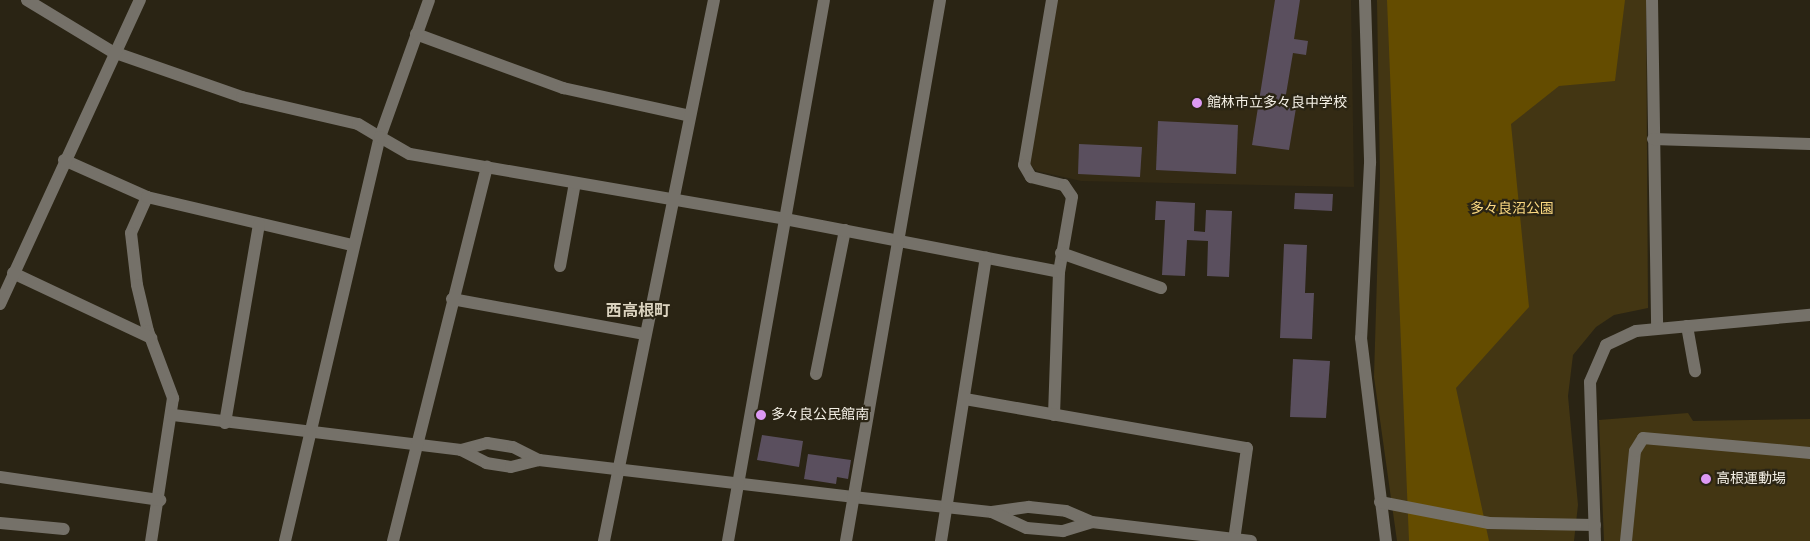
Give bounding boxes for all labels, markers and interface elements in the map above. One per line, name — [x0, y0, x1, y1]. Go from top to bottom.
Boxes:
place label: 館林市立多々良中学校 — [1207, 95, 1347, 111]
marker: 館林市立多々良中学校 — [1191, 97, 1203, 109]
park label: 多々良沼公園 — [1470, 201, 1554, 217]
district label: 西高根町 — [606, 301, 670, 321]
place label: 多々良公民館南 — [771, 407, 869, 423]
marker: 多々良公民館南 — [755, 409, 767, 421]
place label: 高根運動場 — [1716, 471, 1786, 487]
marker: 高根運動場 — [1700, 473, 1712, 485]

